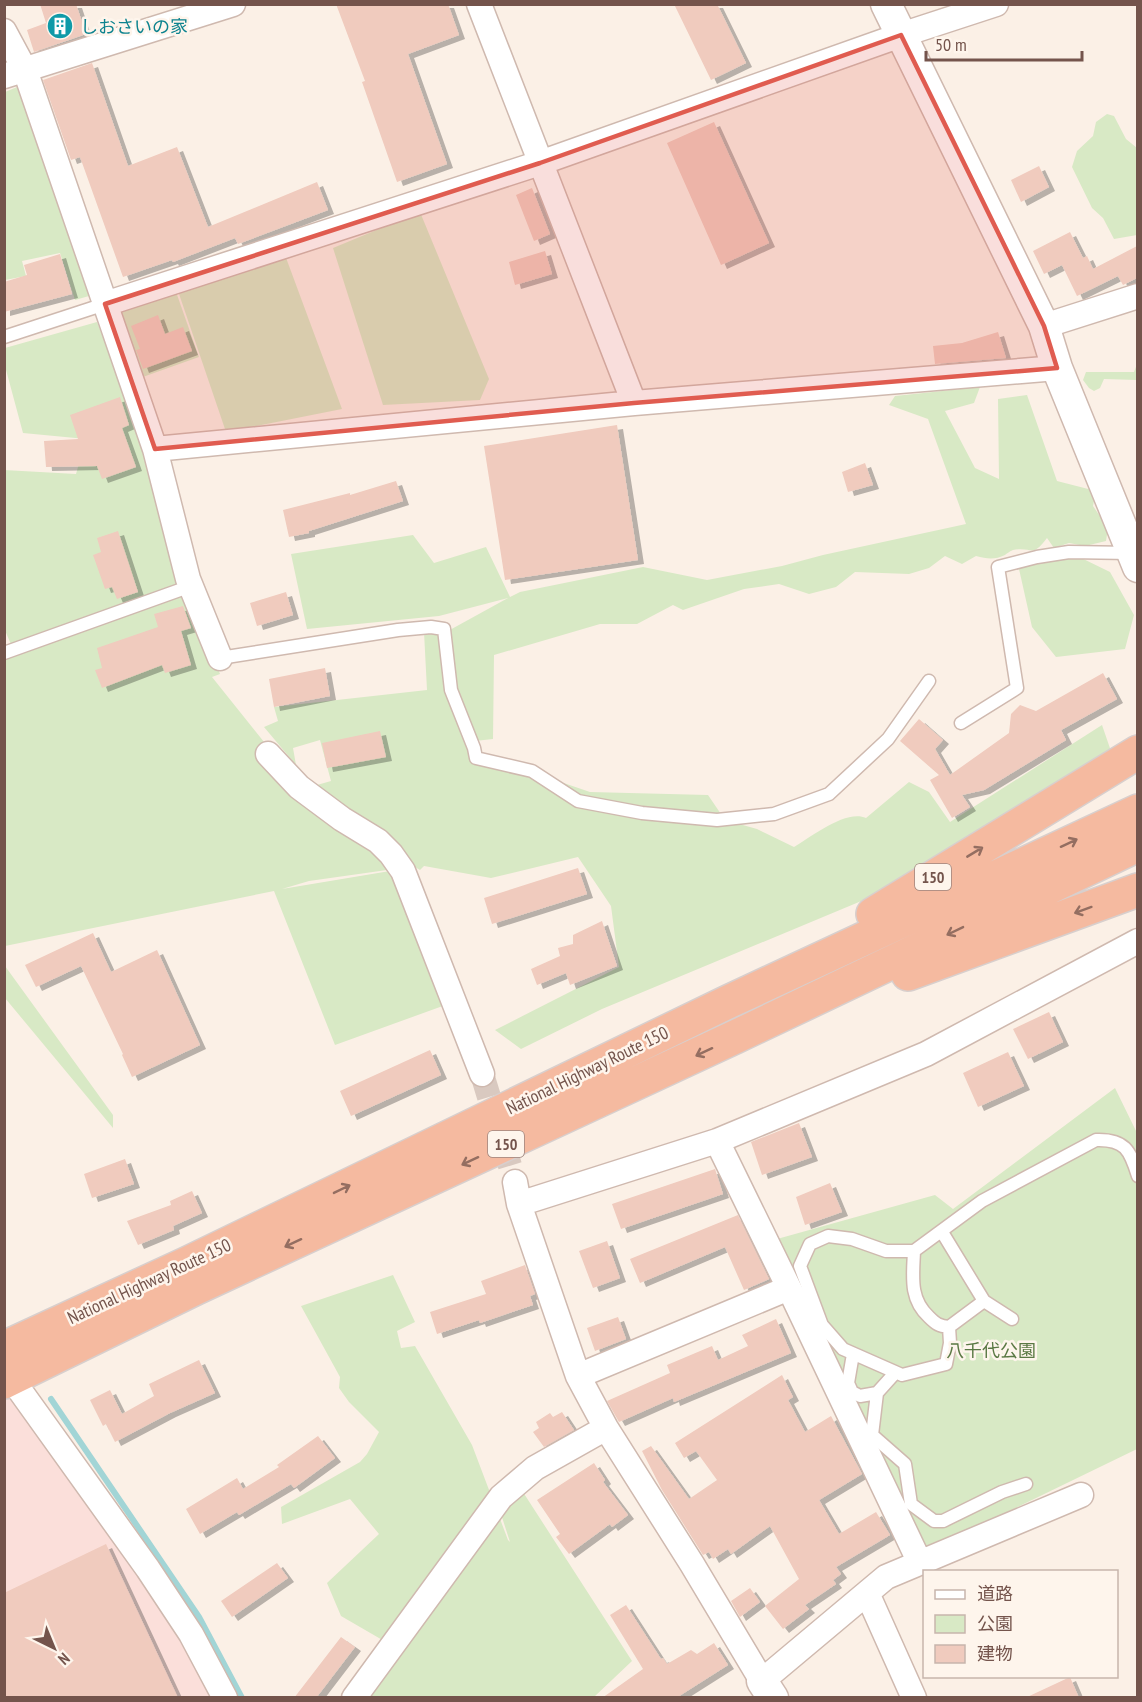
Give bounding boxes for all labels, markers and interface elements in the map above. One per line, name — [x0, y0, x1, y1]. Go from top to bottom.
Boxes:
building icon: しおさいの家 — [45, 11, 75, 41]
place label: しおさいの家 — [80, 15, 188, 38]
scale bar — [926, 24, 1082, 62]
text: 50 m — [935, 33, 967, 56]
one-way arrow — [1059, 836, 1077, 848]
one-way arrow — [966, 845, 983, 857]
road number: 150 — [915, 864, 951, 890]
one-way arrow — [1074, 906, 1092, 917]
one-way arrow — [947, 925, 965, 937]
street label: National Highway Route 150 — [502, 1021, 672, 1119]
one-way arrow — [695, 1046, 713, 1058]
road number: 150 — [488, 1131, 524, 1157]
one-way arrow — [461, 1155, 479, 1167]
one-way arrow — [333, 1182, 351, 1194]
street label: National Highway Route 150 — [64, 1233, 234, 1329]
one-way arrow — [284, 1237, 302, 1249]
park label: 八千代公園 — [946, 1339, 1036, 1362]
legend — [923, 1570, 1118, 1678]
text: 道路 — [977, 1582, 1013, 1605]
text: 公園 — [977, 1612, 1013, 1635]
north arrow — [24, 1618, 84, 1678]
text: 建物 — [977, 1642, 1013, 1665]
text: N — [54, 1649, 74, 1669]

